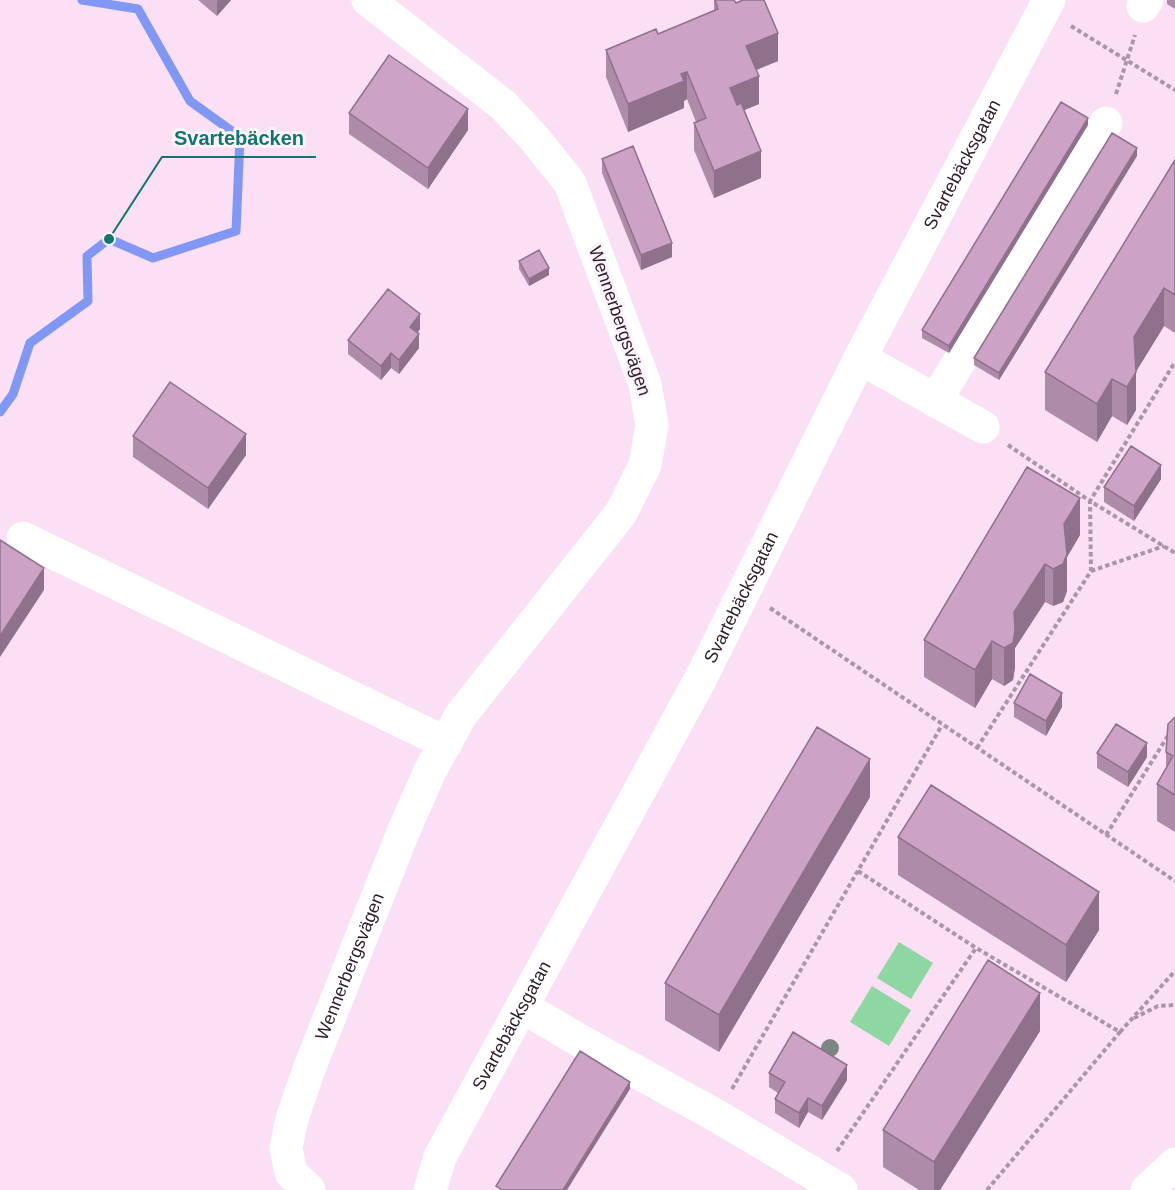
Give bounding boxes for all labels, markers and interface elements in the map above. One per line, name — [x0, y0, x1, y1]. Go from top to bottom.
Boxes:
street label: Svartebäcksgatan — [920, 96, 1005, 233]
callout: Svartebäcken — [162, 119, 316, 157]
text: Svartebäcken — [174, 127, 304, 149]
street label: Wennerbergsvägen — [585, 244, 655, 398]
street label: Svartebäcksgatan — [700, 528, 782, 666]
street label: Wennerbergsvägen — [311, 890, 388, 1043]
street label: Svartebäcksgatan — [468, 958, 555, 1094]

